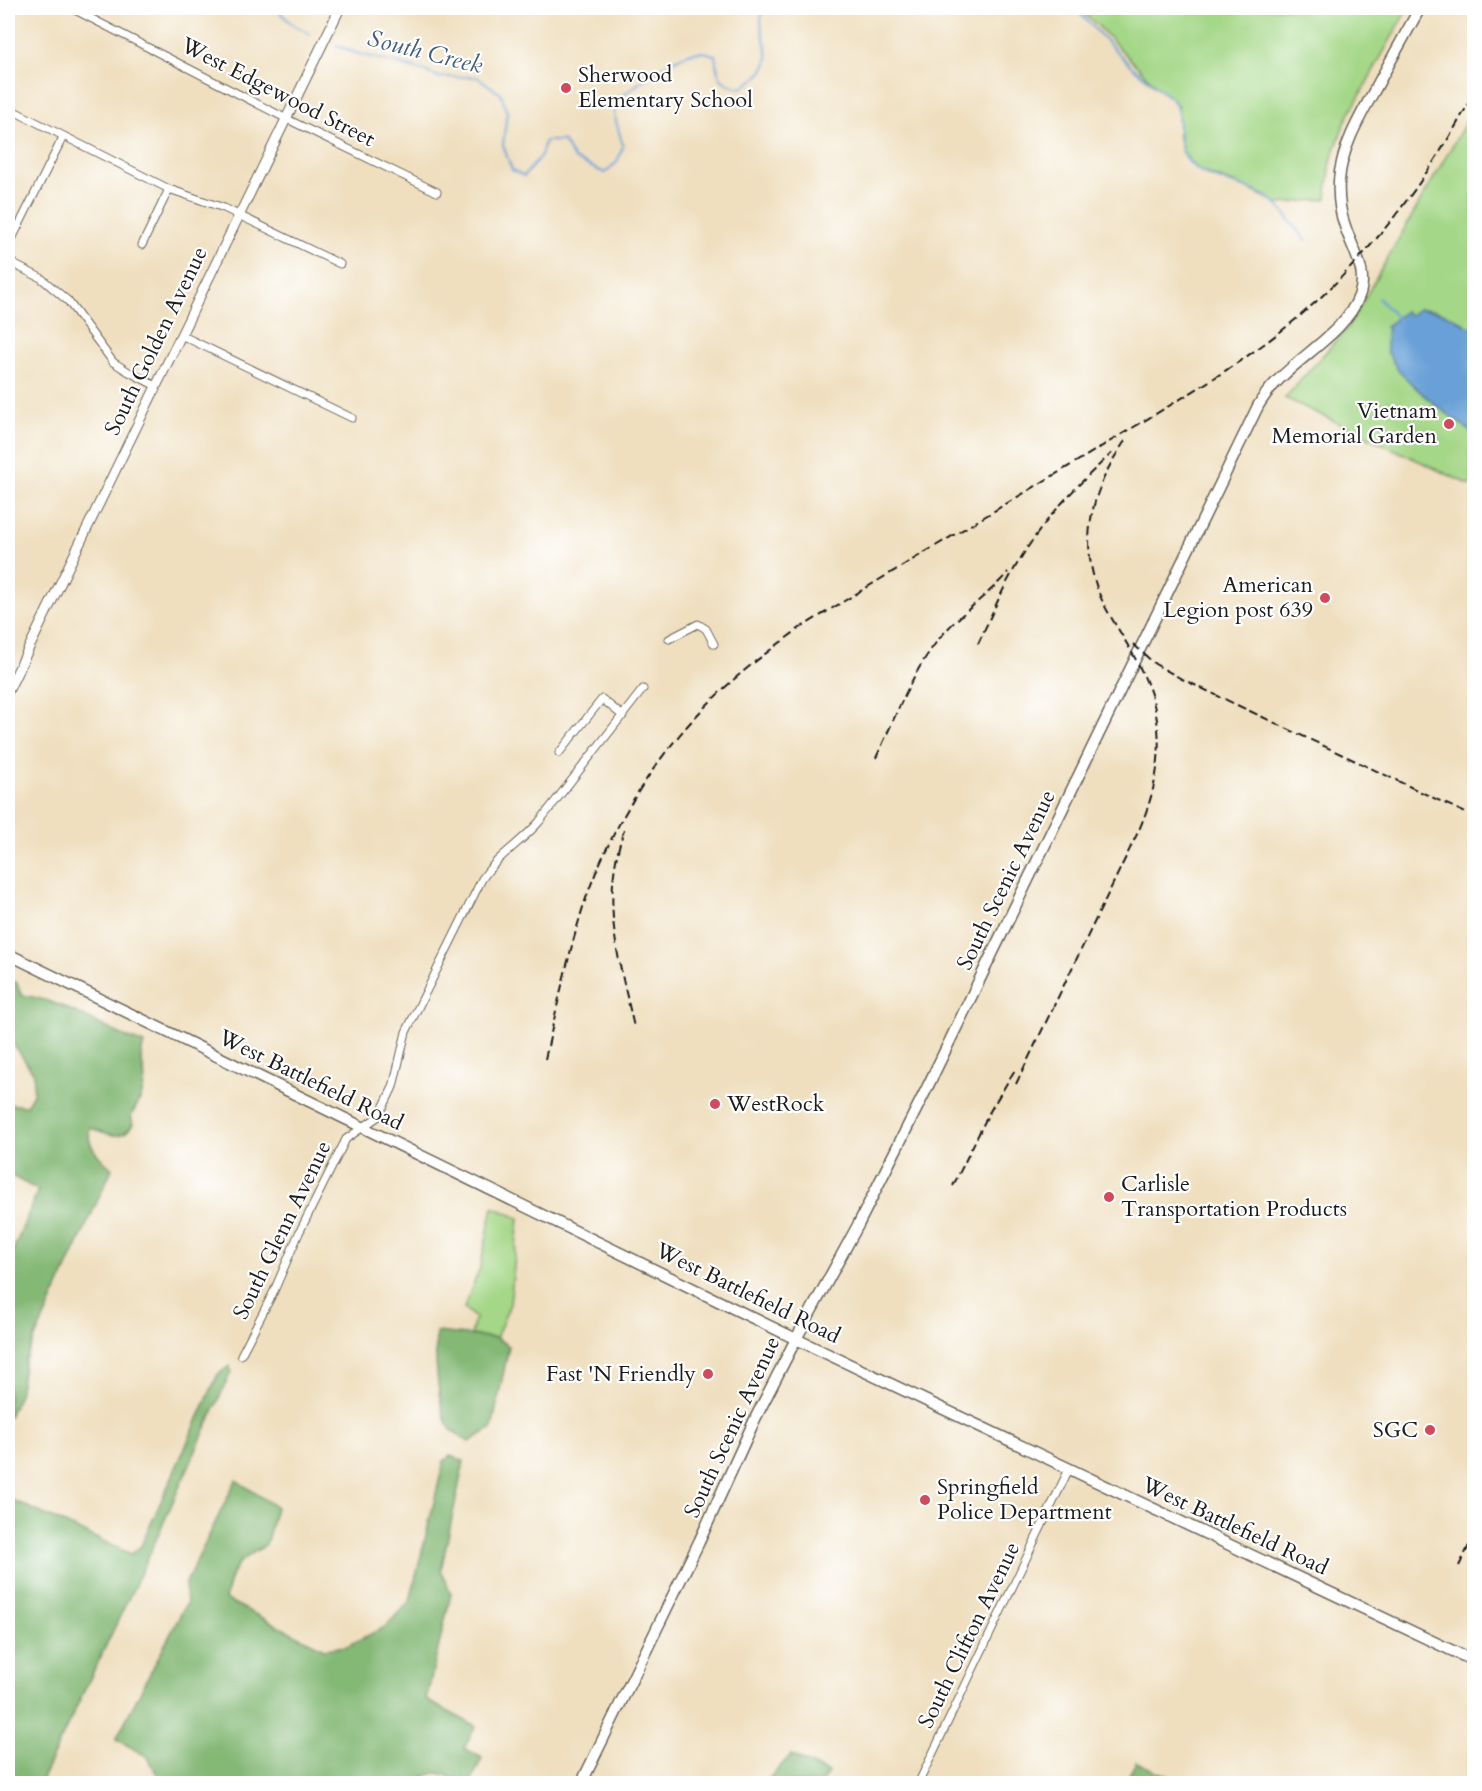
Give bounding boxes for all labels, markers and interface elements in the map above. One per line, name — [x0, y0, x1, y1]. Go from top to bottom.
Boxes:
water label: South Creek — [364, 22, 486, 82]
street label: West Edgewood Street — [175, 30, 380, 154]
place label: Sherwood Elementary School — [578, 60, 753, 115]
marker: Sherwood Elementary School — [559, 81, 573, 95]
street label: South Golden Avenue — [97, 242, 215, 440]
place label: Vietnam Memorial Garden — [1271, 396, 1437, 451]
marker: Vietnam Memorial Garden — [1442, 417, 1456, 431]
place label: American Legion post 639 — [1163, 570, 1313, 625]
marker: American Legion post 639 — [1318, 591, 1332, 605]
street label: South Scenic Avenue — [949, 785, 1063, 975]
street label: West Battlefield Road — [213, 1022, 409, 1138]
place label: WestRock — [726, 1089, 825, 1119]
marker: WestRock — [708, 1097, 722, 1111]
street label: South Glenn Avenue — [226, 1136, 338, 1324]
place label: Carlisle Transportation Products — [1121, 1169, 1347, 1224]
marker: Carlisle Transportation Products — [1102, 1190, 1116, 1204]
street label: West Battlefield Road — [650, 1235, 846, 1351]
street label: South Scenic Avenue — [677, 1331, 787, 1523]
place label: Fast 'N Friendly — [546, 1359, 696, 1389]
marker: Fast 'N Friendly — [701, 1367, 715, 1381]
place label: SGC — [1373, 1415, 1418, 1445]
marker: SGC — [1423, 1423, 1437, 1437]
street label: West Battlefield Road — [1136, 1469, 1333, 1582]
place label: Springfield Police Department — [937, 1472, 1112, 1527]
marker: Springfield Police Department — [918, 1493, 932, 1507]
street label: South Clifton Avenue — [911, 1537, 1027, 1733]

